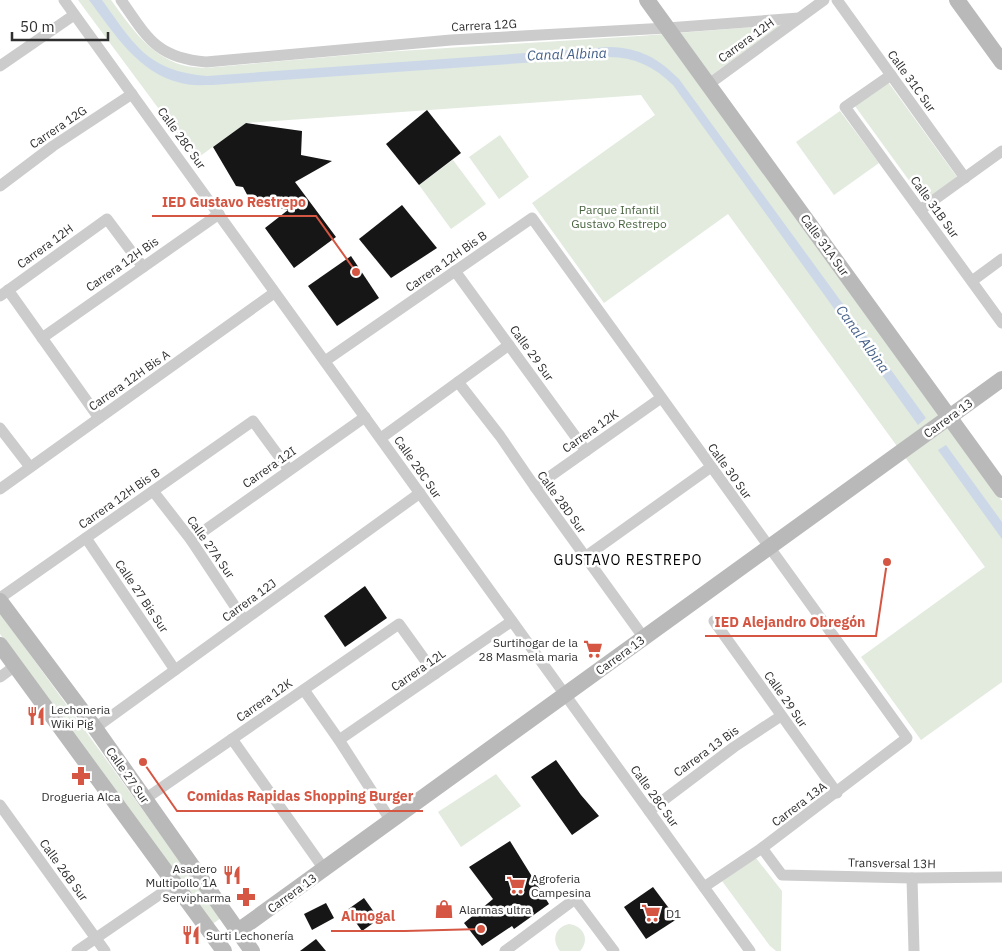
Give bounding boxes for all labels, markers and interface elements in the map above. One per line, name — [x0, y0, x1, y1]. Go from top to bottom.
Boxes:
scale bar — [12, 10, 109, 42]
street label: Carrera 12H — [715, 15, 777, 65]
street label: Carrera 12G — [451, 16, 517, 34]
text: 50 m — [20, 17, 55, 36]
water label: Canal Albina — [527, 44, 607, 64]
street label: Calle 31C Sur — [885, 47, 940, 115]
street label: Carrera 12G — [27, 102, 89, 152]
street label: Calle 28C Sur — [155, 104, 210, 172]
street label: Calle 31B Sur — [907, 173, 963, 241]
callout: IED Gustavo Restrepo — [152, 187, 316, 216]
text: IED Gustavo Restrepo — [162, 193, 306, 211]
park label: Parque Infantil Gustavo Restrepo — [571, 202, 667, 231]
street label: Calle 31A Sur — [798, 211, 853, 279]
street label: Carrera 12H — [14, 221, 76, 271]
street label: Carrera 12H Bis B — [402, 227, 490, 295]
street label: Carrera 12H Bis — [83, 233, 161, 295]
water label: Canal Albina — [832, 301, 894, 377]
street label: Calle 29 Sur — [507, 322, 558, 384]
street label: Carrera 12H Bis A — [85, 346, 173, 414]
street label: Carrera 13 — [920, 395, 976, 441]
street label: Carrera 12K — [559, 406, 621, 456]
street label: Calle 28C Sur — [391, 433, 445, 502]
street label: Calle 30 Sur — [705, 440, 756, 502]
street label: Carrera 12I — [239, 443, 299, 491]
street label: Carrera 12H Bis B — [75, 464, 163, 532]
street label: Calle 28D Sur — [534, 468, 590, 537]
street label: Calle 27A Sur — [184, 513, 238, 582]
district label: GUSTAVO RESTREPO — [554, 551, 702, 569]
street label: Calle 27 Bis Sur — [112, 557, 172, 636]
street label: Carrera 12J — [219, 575, 279, 625]
callout: IED Alejandro Obregón — [705, 607, 876, 636]
text: IED Alejandro Obregón — [715, 613, 865, 631]
street label: Carrera 13 — [592, 632, 648, 678]
place label: Surtihogar de la 28 Masmela maria — [479, 635, 579, 664]
supermarket icon: Surtihogar de la 28 Masmela maria — [582, 638, 604, 660]
street label: Carrera 12L — [388, 646, 448, 694]
street label: Calle 29 Sur — [761, 668, 811, 730]
street label: Carrera 12K — [233, 675, 295, 725]
place label: Lechoneria Wiki Pig — [51, 702, 111, 731]
restaurant icon: Lechoneria Wiki Pig — [25, 705, 47, 727]
street label: Carrera 13 Bis — [671, 722, 742, 780]
street label: Calle 27 Sur — [103, 744, 153, 806]
street label: Calle 28C Sur — [628, 762, 683, 830]
pharmacy icon: Drogueria Alca — [70, 765, 92, 787]
street label: Carrera 13A — [769, 778, 830, 830]
callout: Comidas Rapidas Shopping Burger — [177, 782, 423, 811]
text: Comidas Rapidas Shopping Burger — [187, 787, 414, 805]
place label: Drogueria Alca — [42, 789, 121, 804]
street label: Calle 26B Sur — [36, 836, 92, 904]
street label: Transversal 13H — [848, 855, 936, 871]
place label: Asadero Multipollo 1A — [145, 861, 217, 890]
restaurant icon: Asadero Multipollo 1A — [221, 864, 243, 886]
street label: Carrera 13 — [264, 870, 320, 916]
place label: Agroferia Campesina — [531, 871, 592, 900]
supermarket icon: Agroferia Campesina — [505, 874, 527, 896]
pharmacy icon: Servipharma — [235, 886, 257, 908]
place label: Servipharma — [163, 890, 232, 905]
shop icon: Alarmas ultra — [433, 898, 455, 920]
callout: Almogal — [331, 902, 405, 931]
place label: Alarmas ultra — [459, 902, 532, 917]
supermarket icon: D1 — [640, 902, 662, 924]
place label: D1 — [666, 906, 681, 921]
text: Almogal — [341, 907, 395, 925]
restaurant icon: Surti Lechonería — [180, 924, 202, 946]
place label: Surti Lechonería — [206, 928, 294, 943]

